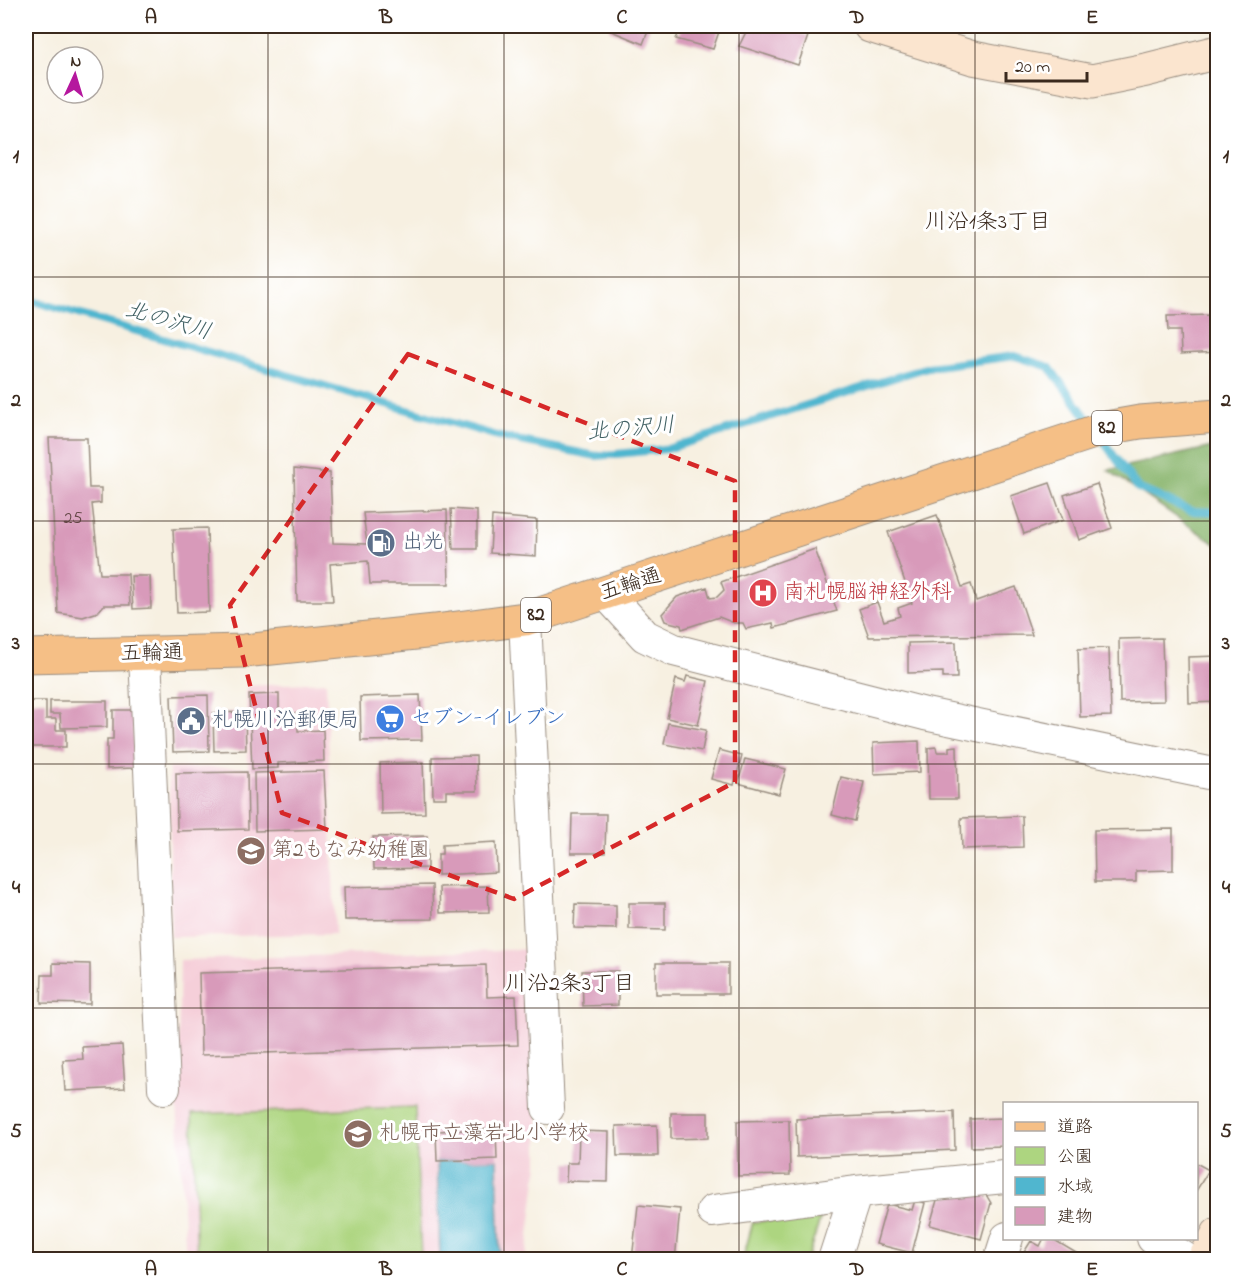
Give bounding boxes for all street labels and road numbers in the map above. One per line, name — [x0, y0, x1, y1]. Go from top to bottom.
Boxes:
road number: 82 — [1092, 411, 1122, 445]
street label: 五輪通 — [596, 561, 666, 609]
road number: 82 — [521, 598, 551, 632]
street label: 五輪通 — [120, 638, 184, 670]

